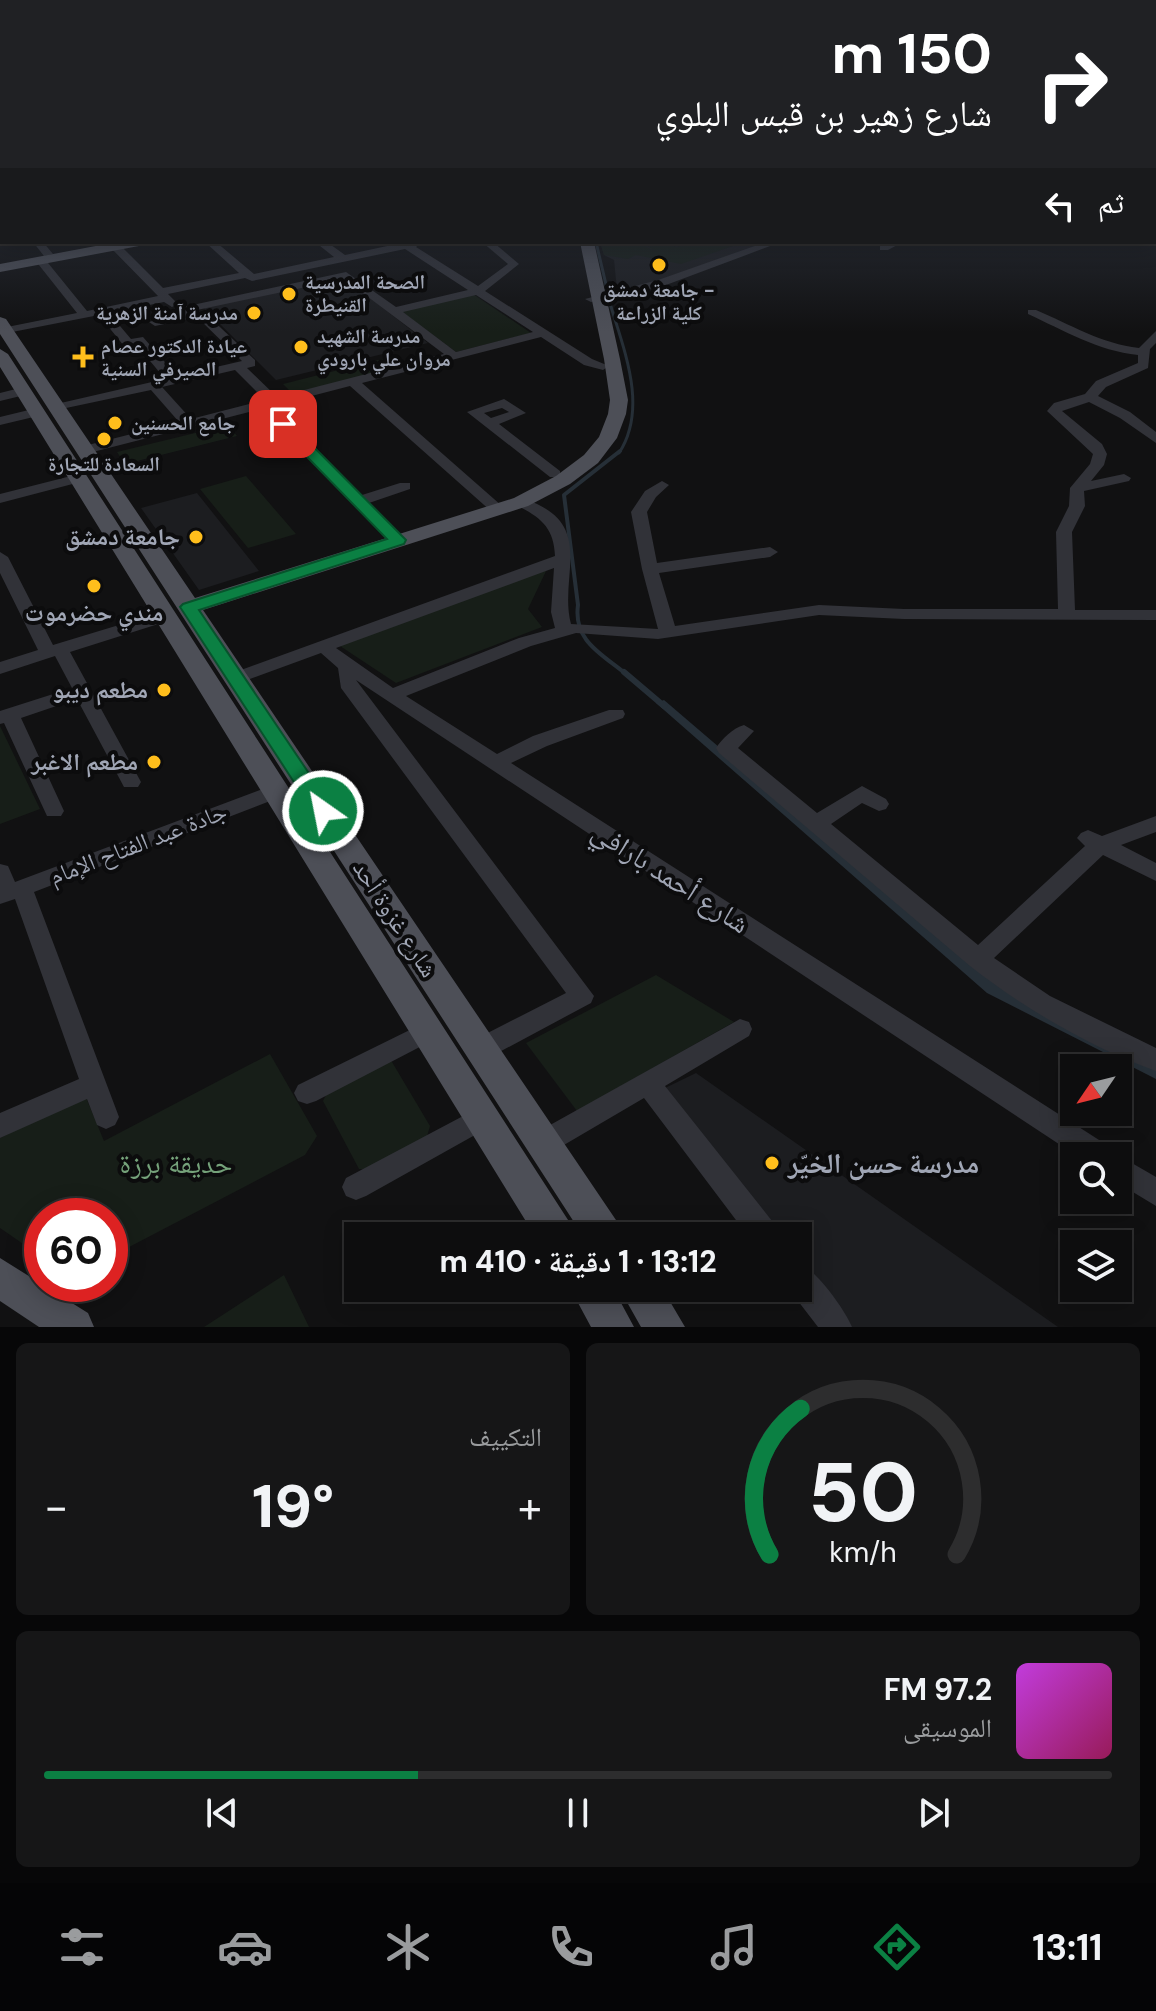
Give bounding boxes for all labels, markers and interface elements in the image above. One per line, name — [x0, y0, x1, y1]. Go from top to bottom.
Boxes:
text: 150 m — [831, 17, 992, 90]
icon: right — [1020, 32, 1124, 136]
text: شارع زهير بن قيس البلوي — [655, 90, 992, 137]
text: ثم — [1098, 183, 1124, 222]
icon: left — [1038, 184, 1082, 228]
marker: جامعة دمشق - كلية الزراعة — [650, 256, 668, 274]
place label: الصحة المدرسية القنيطرة — [305, 269, 425, 318]
place label: جامعة دمشق - كلية الزراعة — [603, 277, 715, 326]
marker: الصحة المدرسية القنيطرة — [280, 285, 298, 303]
place label: مدرسة آمنة الزهرية — [96, 300, 238, 326]
marker: مدرسة آمنة الزهرية — [245, 304, 263, 322]
place label: مدرسة الشهيد مروان علي بارودي — [317, 323, 451, 375]
place label: عيادة الدكتور عصام الصيرفي السنية — [101, 333, 247, 385]
marker: مدرسة الشهيد مروان علي بارودي — [292, 338, 310, 356]
marker: عيادة الدكتور عصام الصيرفي السنية — [72, 346, 94, 368]
pin — [249, 390, 317, 458]
icon: arrive — [261, 402, 305, 446]
place label: جامع الحسنين — [131, 410, 236, 437]
marker: جامع الحسنين — [106, 414, 124, 432]
marker: السعادة للتجارة — [95, 430, 113, 448]
place label: السعادة للتجارة — [48, 451, 160, 477]
place label: جامعة دمشق — [65, 521, 180, 552]
marker: جامعة دمشق — [187, 528, 205, 546]
marker: مندي حضرموت — [85, 577, 103, 595]
place label: مندي حضرموت — [25, 597, 163, 632]
place label: مطعم ديبو — [53, 674, 148, 706]
marker: مطعم ديبو — [155, 681, 173, 699]
place label: مطعم الاغبر — [30, 746, 138, 778]
marker: مطعم الاغبر — [145, 753, 163, 771]
position arrow — [281, 769, 365, 853]
street label: جادة عبد الفتاح الإمام — [45, 795, 231, 893]
street label: شارع أحمد بارافي — [583, 813, 757, 946]
street label: شارع غزوة أحد — [346, 854, 445, 983]
north arrow — [1060, 1054, 1132, 1126]
map controls — [1060, 1054, 1132, 1302]
button: search — [1060, 1142, 1132, 1214]
park label: حديقة برزة — [120, 1145, 232, 1182]
place label: مدرسة حسن الخيّر — [787, 1145, 979, 1182]
marker: مدرسة حسن الخيّر — [763, 1154, 781, 1172]
speed limit sign: 60 — [24, 1198, 128, 1302]
button: layers — [1060, 1230, 1132, 1302]
text: 13:12 · 1 دقيقة · 410 m — [439, 1242, 717, 1281]
text: التكييف — [469, 1420, 542, 1454]
text: 50 — [808, 1438, 918, 1547]
text: 19° — [252, 1467, 334, 1546]
text: − — [44, 1478, 68, 1536]
text: + — [518, 1478, 542, 1536]
text: km/h — [829, 1534, 897, 1571]
text: 97.2 FM — [884, 1670, 992, 1709]
text: الموسيقى — [903, 1711, 992, 1745]
icon: previous — [200, 1791, 244, 1835]
icon: pause — [556, 1791, 600, 1835]
icon: next — [912, 1791, 956, 1835]
icon: filters — [54, 1919, 110, 1975]
icon: car — [217, 1919, 273, 1975]
icon: climate — [380, 1919, 436, 1975]
icon: phone — [543, 1919, 599, 1975]
icon: music — [706, 1919, 762, 1975]
icon: directions — [869, 1919, 925, 1975]
text: 13:11 — [1032, 1924, 1102, 1971]

